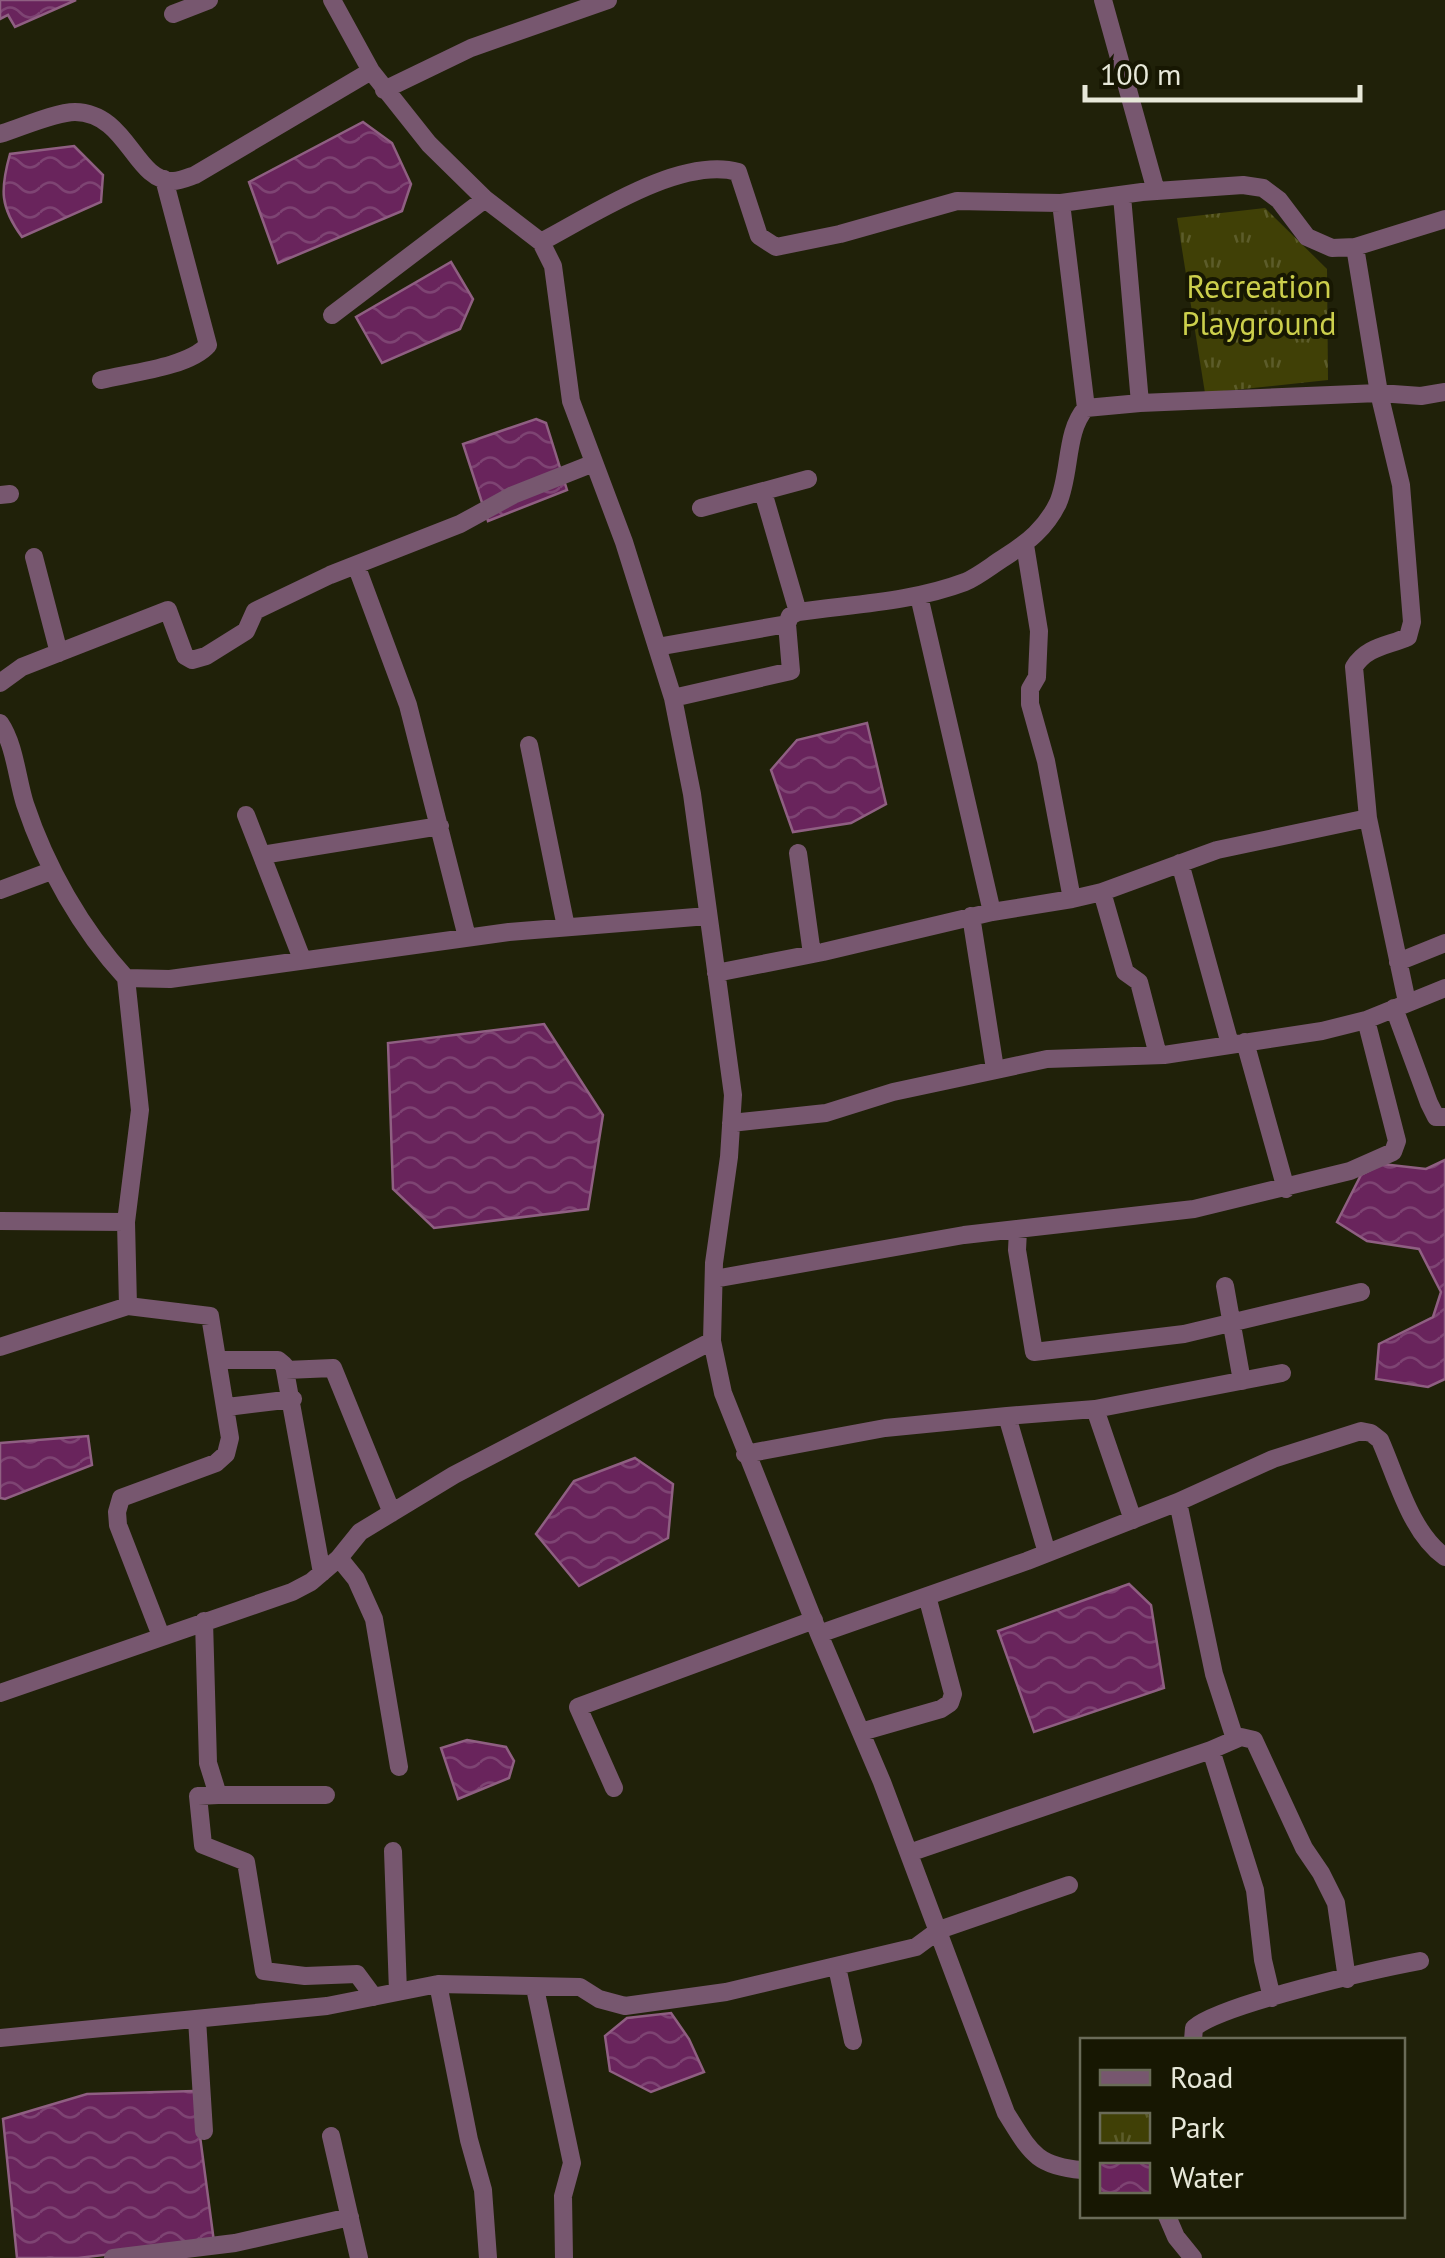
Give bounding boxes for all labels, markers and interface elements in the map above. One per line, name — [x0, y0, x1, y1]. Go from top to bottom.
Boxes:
scale bar — [1085, 40, 1360, 102]
text: 100 m — [1100, 54, 1181, 93]
park label: Recreation Playground — [1182, 265, 1336, 344]
legend — [1080, 2038, 1405, 2218]
text: Road — [1170, 2057, 1234, 2096]
text: Park — [1170, 2107, 1226, 2146]
text: Water — [1170, 2157, 1244, 2196]

